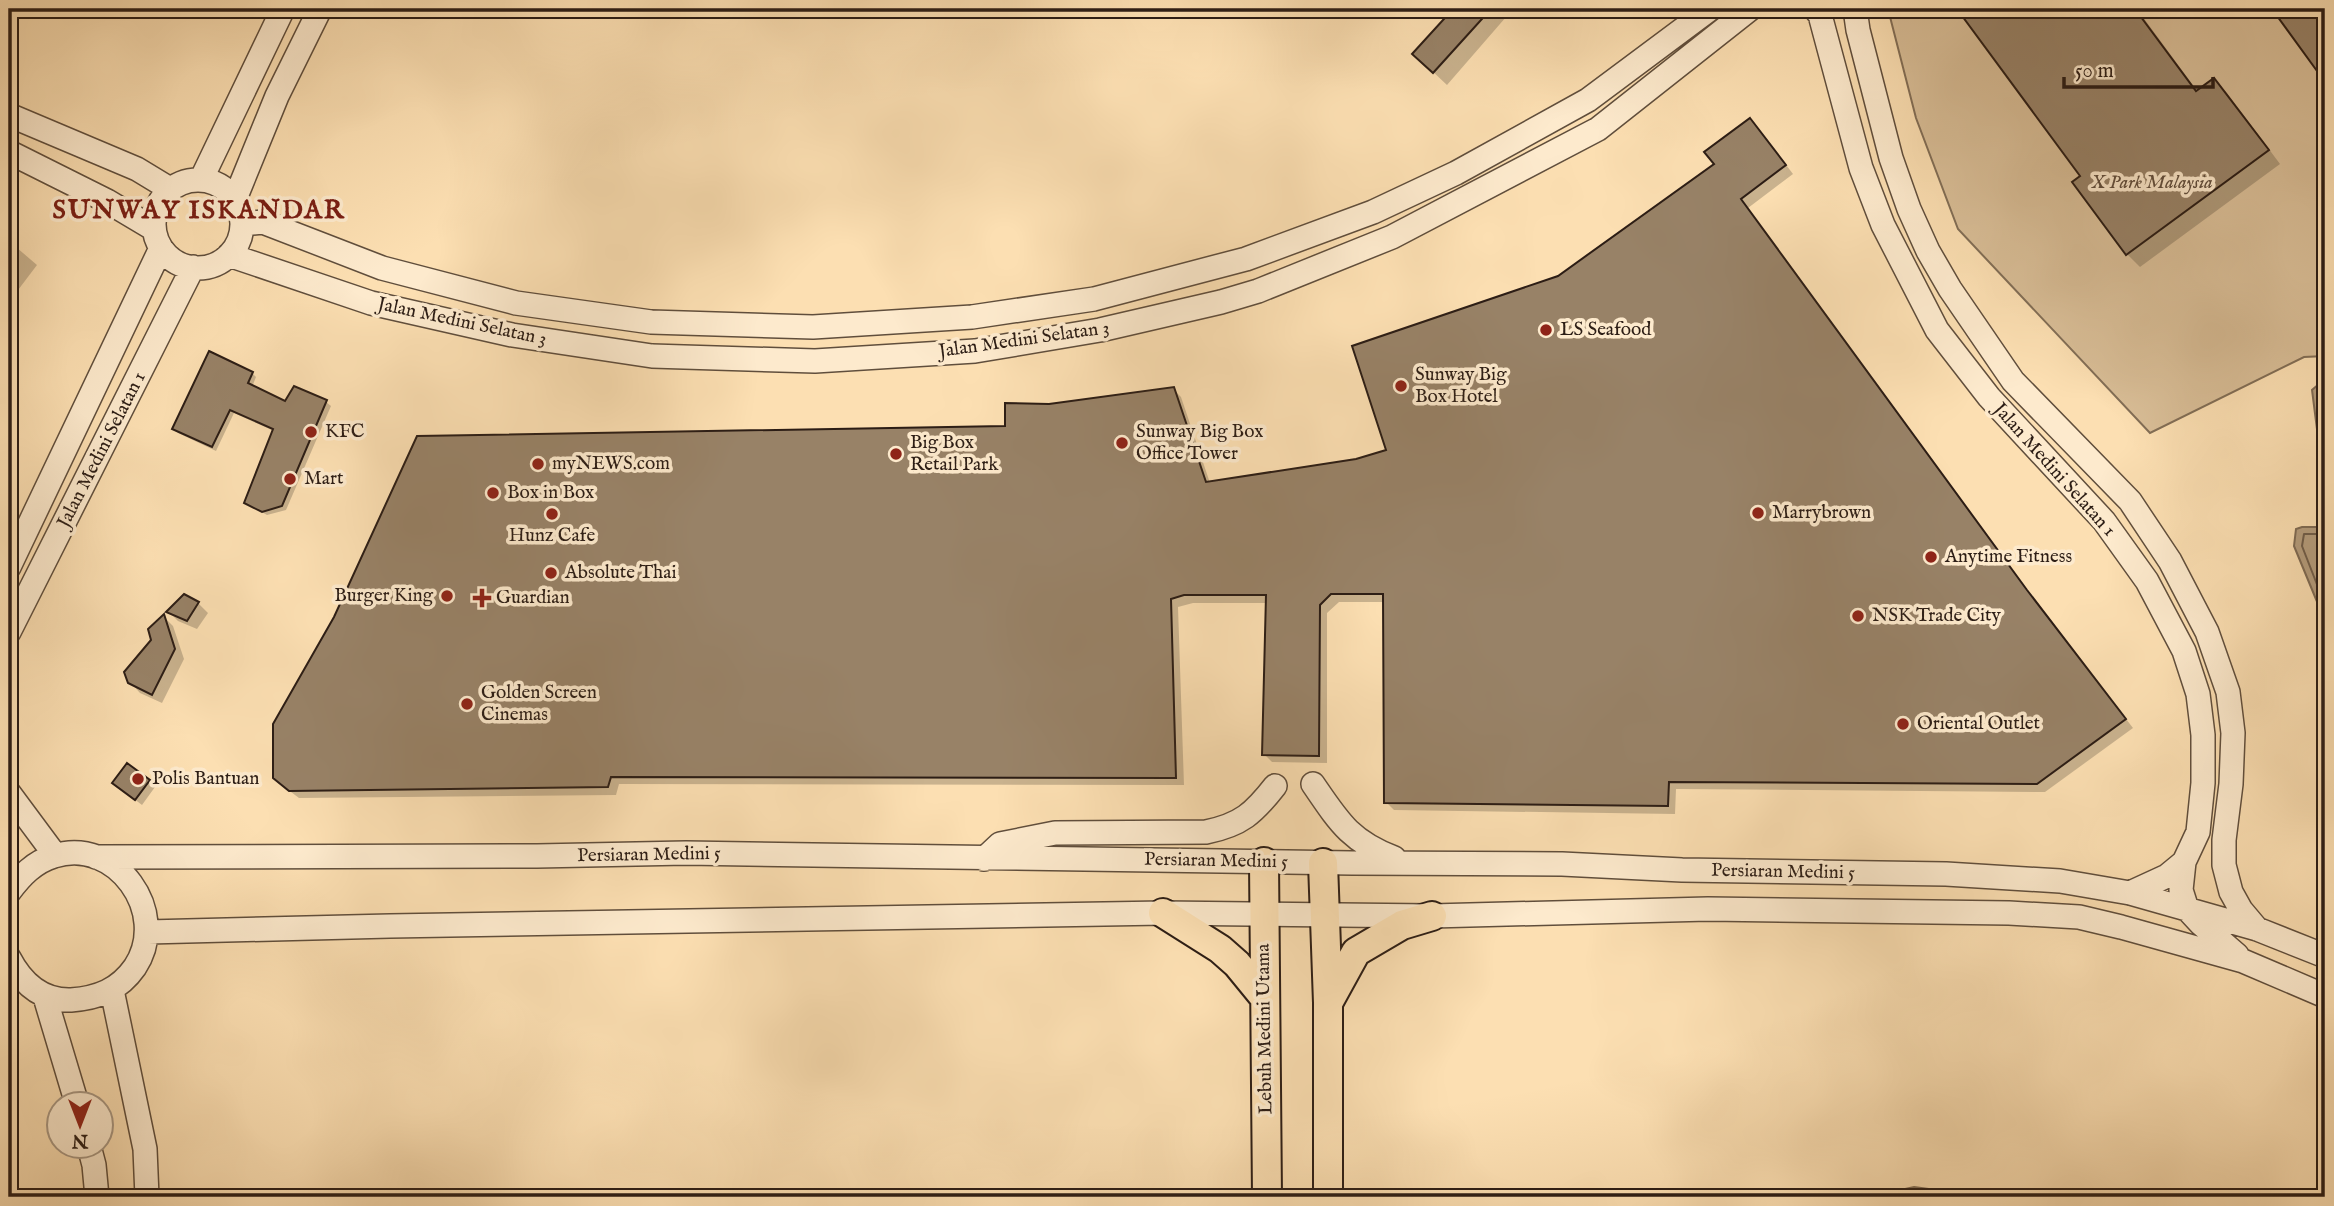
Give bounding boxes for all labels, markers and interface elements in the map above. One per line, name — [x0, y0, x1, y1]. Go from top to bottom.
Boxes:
scale bar — [2064, 46, 2213, 90]
text: 50 m — [2075, 58, 2114, 85]
park label: X Park Malaysia — [2090, 171, 2213, 195]
district label: SUNWAY ISKANDAR — [53, 194, 345, 227]
street label: Jalan Medini Selatan 3 — [373, 292, 549, 352]
street label: Jalan Medini Selatan 3 — [935, 316, 1111, 364]
place label: LS Seafood — [1560, 318, 1652, 342]
marker: LS Seafood — [1538, 322, 1554, 338]
place label: Sunway Big Box Hotel — [1415, 363, 1507, 409]
street label: Jalan Medini Selatan 1 — [51, 368, 152, 534]
marker: Sunway Big Box Hotel — [1393, 378, 1409, 394]
street label: Jalan Medini Selatan 1 — [1986, 397, 2120, 542]
place label: KFC — [325, 420, 364, 444]
place label: Sunway Big Box Office Tower — [1136, 420, 1263, 466]
marker: KFC — [303, 424, 319, 440]
place label: Big Box Retail Park — [910, 431, 999, 477]
marker: Sunway Big Box Office Tower — [1114, 435, 1130, 451]
marker: Big Box Retail Park — [888, 446, 904, 462]
place label: myNEWS.com — [552, 452, 670, 476]
marker: myNEWS.com — [530, 456, 546, 472]
place label: Mart — [304, 467, 344, 491]
marker: Mart — [282, 471, 298, 487]
place label: Box in Box — [507, 481, 594, 505]
marker: Box in Box — [485, 485, 501, 501]
place label: Marrybrown — [1772, 501, 1871, 525]
marker: Marrybrown — [1750, 505, 1766, 521]
marker: Hunz Cafe — [544, 506, 560, 522]
place label: Hunz Cafe — [509, 524, 595, 548]
place label: Anytime Fitness — [1944, 545, 2072, 569]
marker: Anytime Fitness — [1923, 549, 1939, 565]
place label: Absolute Thai — [564, 561, 677, 585]
marker: Absolute Thai — [543, 565, 559, 581]
place label: Burger King — [334, 584, 434, 608]
place label: Guardian — [496, 586, 570, 610]
marker: Burger King — [439, 588, 455, 604]
marker: Guardian — [474, 590, 490, 606]
place label: NSK Trade City — [1872, 604, 2002, 628]
marker: NSK Trade City — [1850, 608, 1866, 624]
place label: Golden Screen Cinemas — [481, 681, 597, 727]
marker: Golden Screen Cinemas — [459, 696, 475, 712]
place label: Oriental Outlet — [1917, 712, 2041, 736]
marker: Oriental Outlet — [1895, 716, 1911, 732]
place label: Polis Bantuan — [152, 767, 259, 791]
marker: Polis Bantuan — [130, 771, 146, 787]
street label: Persiaran Medini 5 — [577, 842, 721, 868]
street label: Persiaran Medini 5 — [1144, 848, 1288, 874]
street label: Persiaran Medini 5 — [1711, 859, 1855, 885]
street label: Lebuh Medini Utama — [1251, 943, 1278, 1115]
north arrow — [46, 1090, 116, 1160]
text: N — [71, 1128, 89, 1152]

